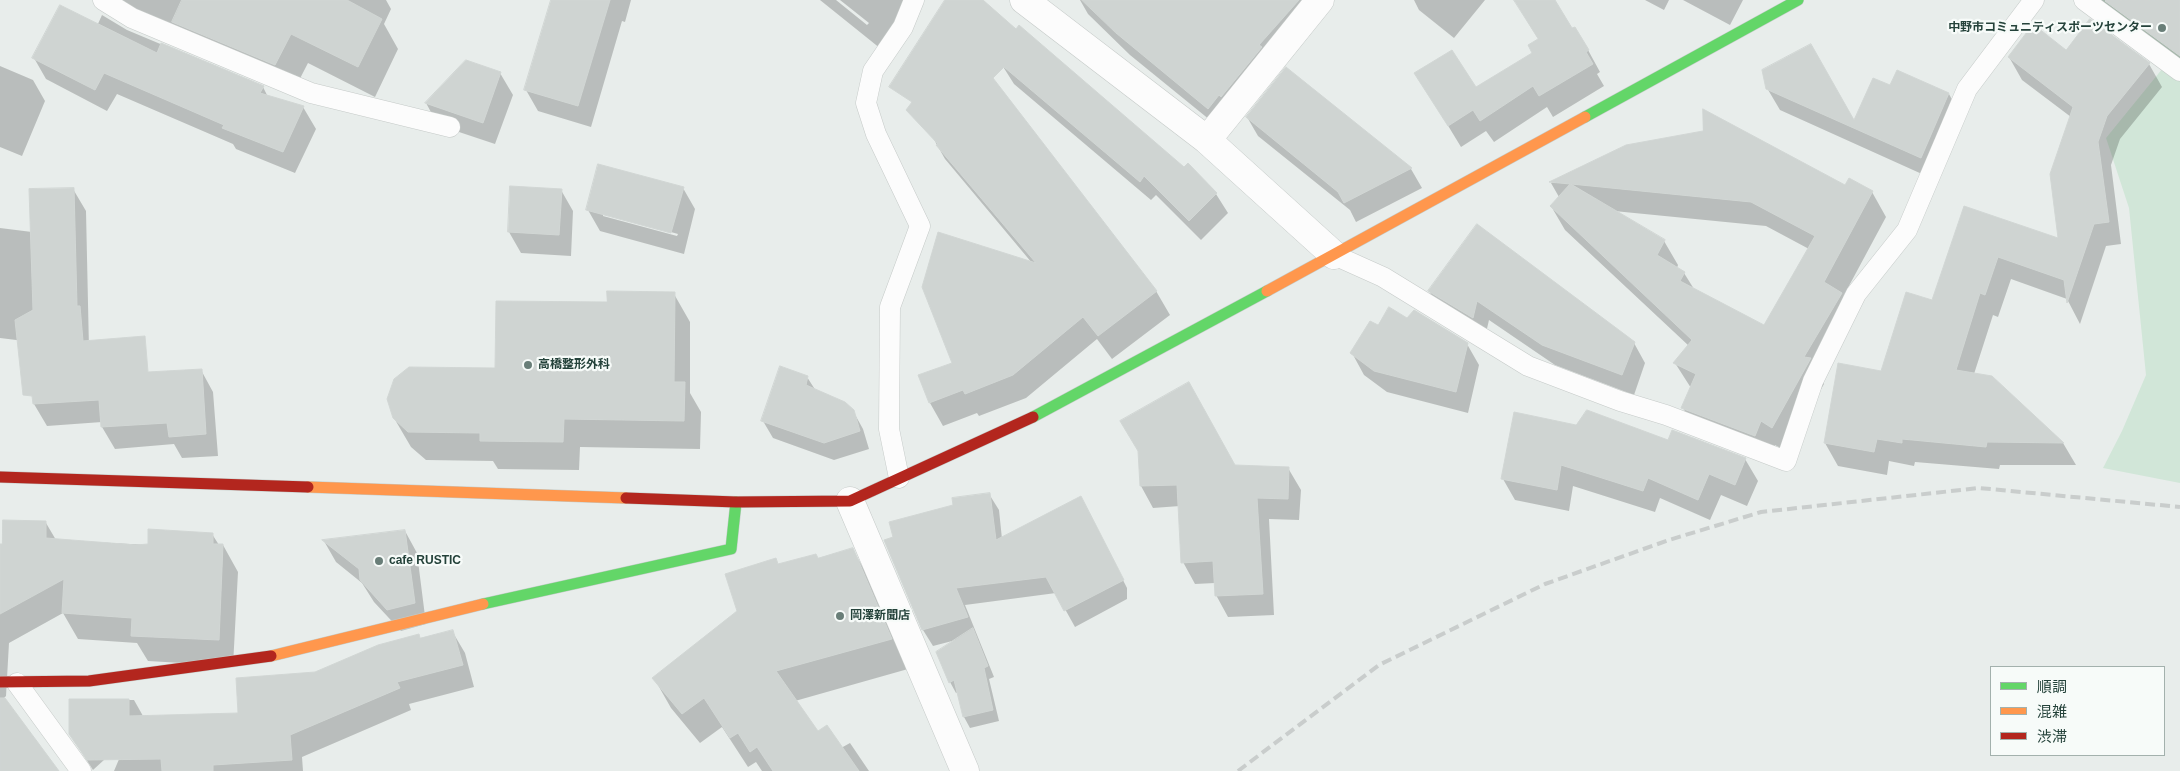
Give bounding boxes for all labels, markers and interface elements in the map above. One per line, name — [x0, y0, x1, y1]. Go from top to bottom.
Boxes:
place label: 中野市コミュニティスポーツセンター — [1948, 21, 2152, 35]
marker: 中野市コミュニティスポーツセンター — [2156, 22, 2168, 34]
place label: 高橋整形外科 — [538, 358, 610, 372]
marker: 高橋整形外科 — [522, 359, 534, 371]
place label: cafe RUSTIC — [389, 554, 461, 568]
marker: cafe RUSTIC — [373, 555, 385, 567]
place label: 岡澤新聞店 — [850, 609, 910, 623]
marker: 岡澤新聞店 — [834, 610, 846, 622]
legend — [1990, 666, 2165, 756]
text: 順調 — [2037, 678, 2067, 695]
text: 混雑 — [2037, 703, 2067, 720]
text: 渋滞 — [2037, 728, 2067, 745]

